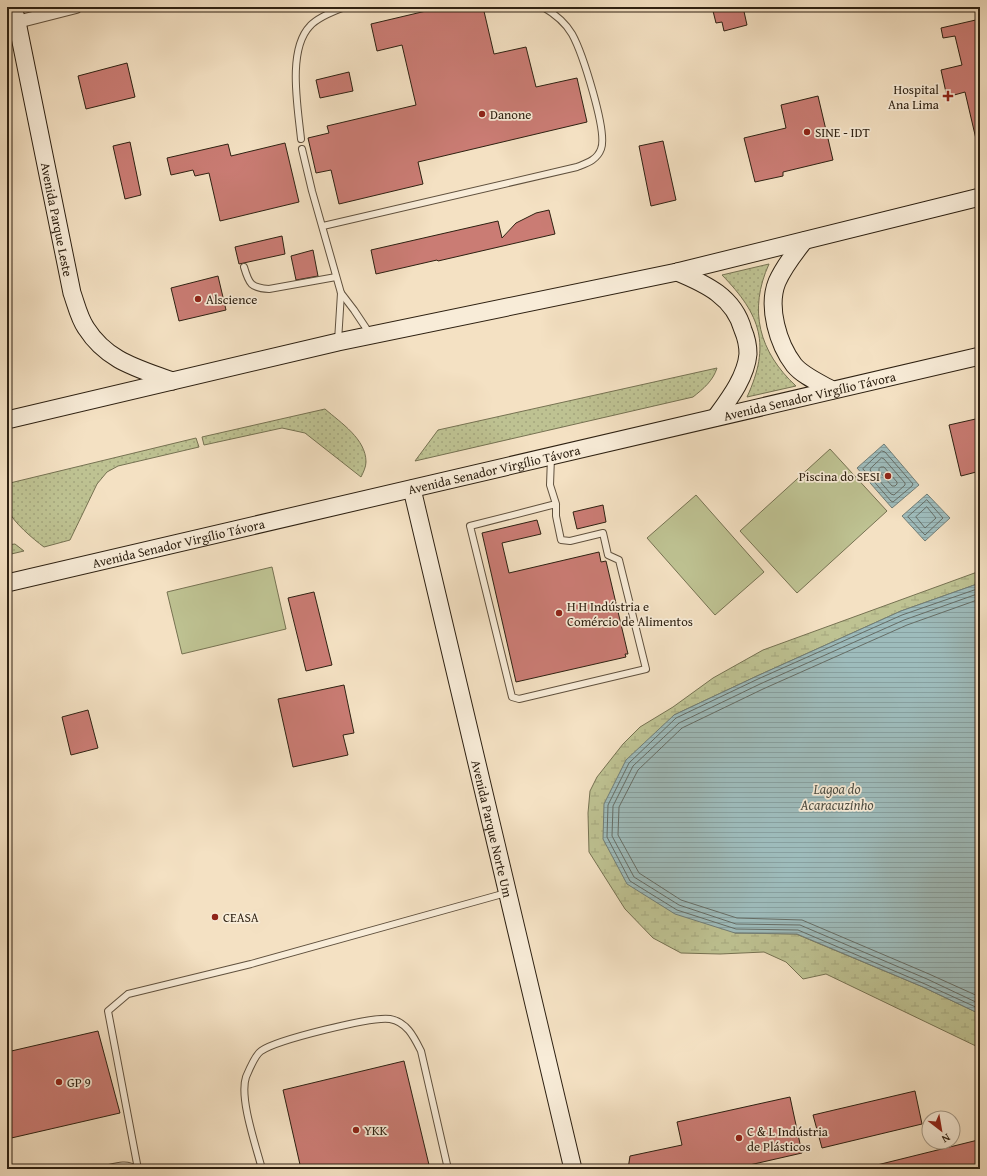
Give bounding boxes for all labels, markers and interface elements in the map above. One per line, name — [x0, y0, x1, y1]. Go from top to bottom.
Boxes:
place label: Hospital Ana Lima — [888, 80, 940, 114]
marker: Hospital Ana Lima — [942, 90, 954, 102]
place label: Danone — [490, 105, 531, 124]
marker: Danone — [477, 109, 487, 119]
place label: SINE - IDT — [815, 123, 871, 142]
marker: SINE - IDT — [802, 127, 812, 137]
street label: Avenida Parque Leste — [36, 161, 78, 278]
place label: Alscience — [206, 290, 257, 309]
marker: Alscience — [193, 294, 203, 304]
street label: Avenida Senador Virgílio Távora — [721, 366, 898, 425]
street label: Avenida Senador Virgílio Távora — [406, 440, 583, 499]
place label: Piscina do SESI — [799, 467, 880, 486]
marker: Piscina do SESI — [883, 471, 893, 481]
street label: Avenida Senador Virgílio Távora — [90, 514, 267, 572]
place label: H H Indústria e Comércio de Alimentos — [567, 597, 693, 631]
marker: H H Indústria e Comércio de Alimentos — [554, 608, 564, 618]
street label: Avenida Parque Norte Um — [467, 758, 518, 900]
water label: Lagoa do Acaracuzinho — [799, 779, 874, 815]
place label: CEASA — [223, 908, 259, 927]
marker: CEASA — [210, 912, 220, 922]
place label: GP 9 — [67, 1073, 91, 1092]
marker: GP 9 — [54, 1077, 64, 1087]
north arrow — [921, 1110, 961, 1150]
place label: YKK — [364, 1121, 388, 1140]
place label: C & L Indústria de Plásticos — [747, 1122, 829, 1156]
marker: YKK — [351, 1125, 361, 1135]
text: N — [938, 1130, 953, 1148]
marker: C & L Indústria de Plásticos — [734, 1133, 744, 1143]

